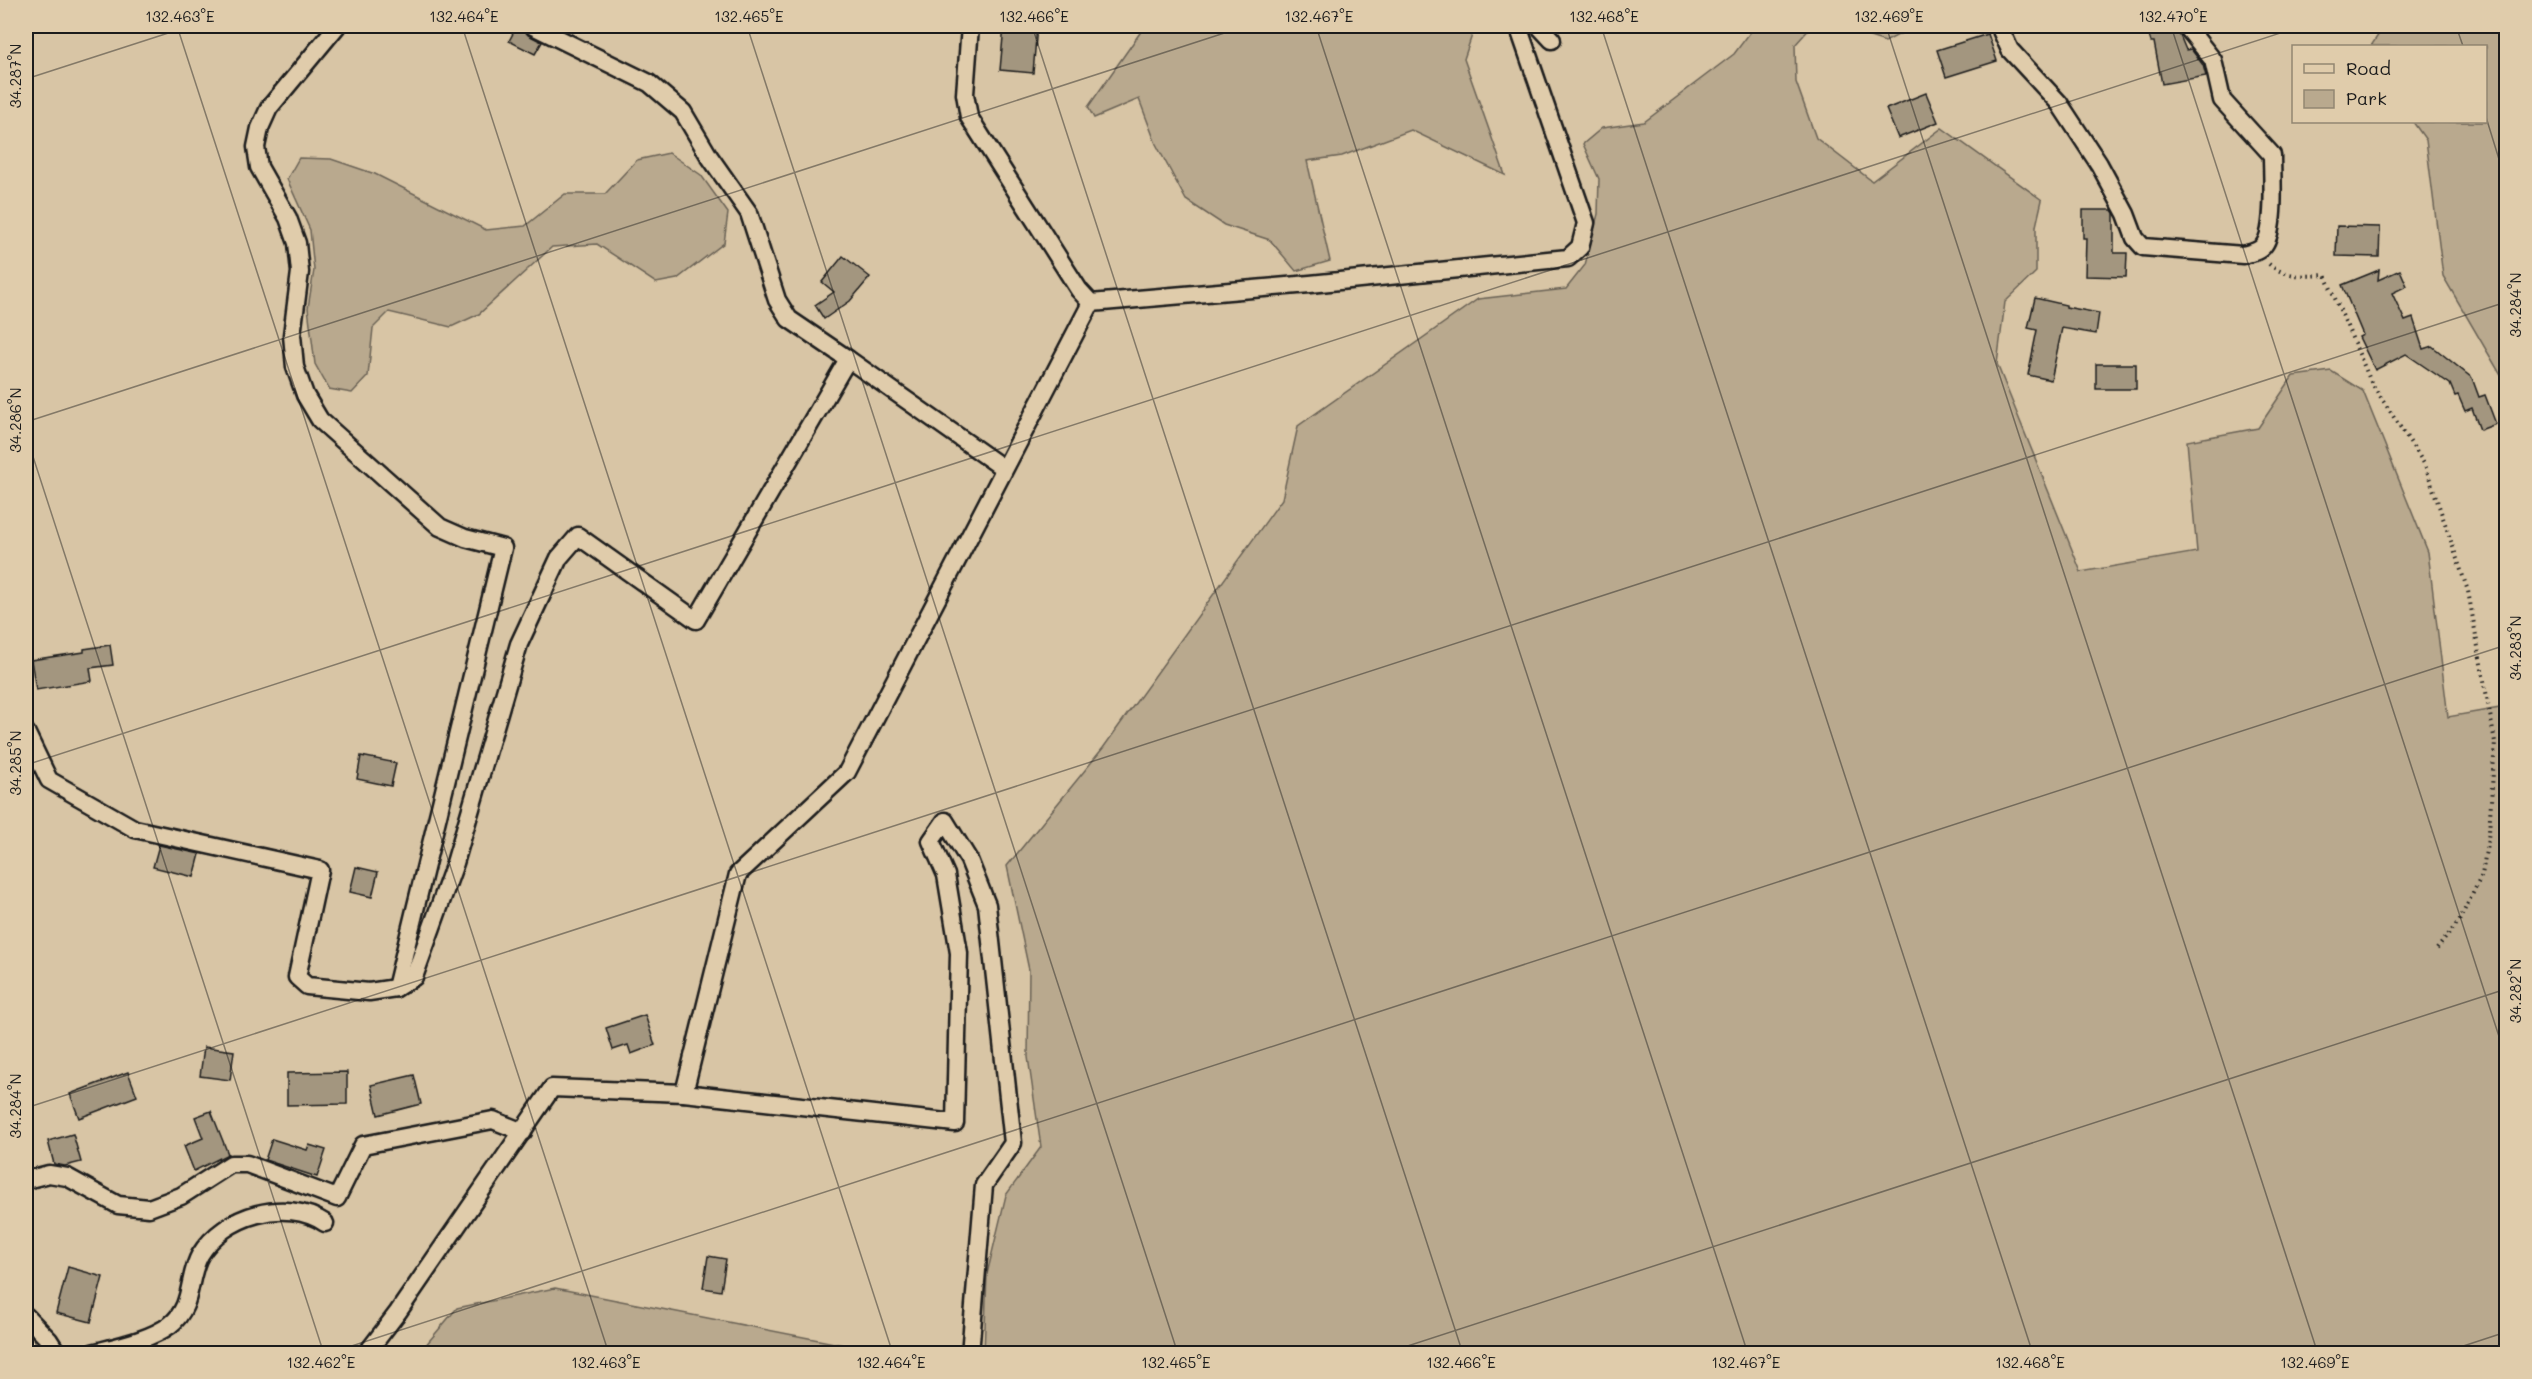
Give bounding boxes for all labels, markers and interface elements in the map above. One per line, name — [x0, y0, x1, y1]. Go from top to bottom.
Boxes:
text: 132.463°E — [145, 6, 215, 26]
text: 132.464°E — [429, 6, 499, 26]
text: 132.465°E — [714, 6, 784, 26]
text: 132.466°E — [999, 6, 1069, 26]
text: 132.467°E — [1285, 6, 1354, 26]
text: 132.468°E — [1569, 6, 1639, 26]
text: 132.469°E — [1854, 6, 1924, 26]
text: 132.470°E — [2138, 6, 2208, 26]
text: 34.287°N — [5, 44, 25, 108]
legend — [2292, 45, 2487, 123]
text: Road — [2346, 56, 2391, 80]
text: Park — [2346, 86, 2387, 110]
text: 34.284°N — [2505, 272, 2525, 338]
text: 34.286°N — [5, 387, 25, 453]
text: 34.283°N — [2505, 615, 2525, 681]
text: 34.285°N — [5, 730, 25, 796]
text: 34.282°N — [2505, 959, 2525, 1023]
text: 34.284°N — [5, 1073, 25, 1139]
text: 132.462°E — [287, 1352, 356, 1372]
text: 132.463°E — [571, 1352, 641, 1372]
text: 132.464°E — [856, 1352, 926, 1372]
text: 132.465°E — [1141, 1352, 1211, 1372]
text: 132.466°E — [1426, 1352, 1496, 1372]
text: 132.467°E — [1712, 1352, 1781, 1372]
text: 132.468°E — [1995, 1352, 2065, 1372]
text: 132.469°E — [2280, 1352, 2350, 1372]

